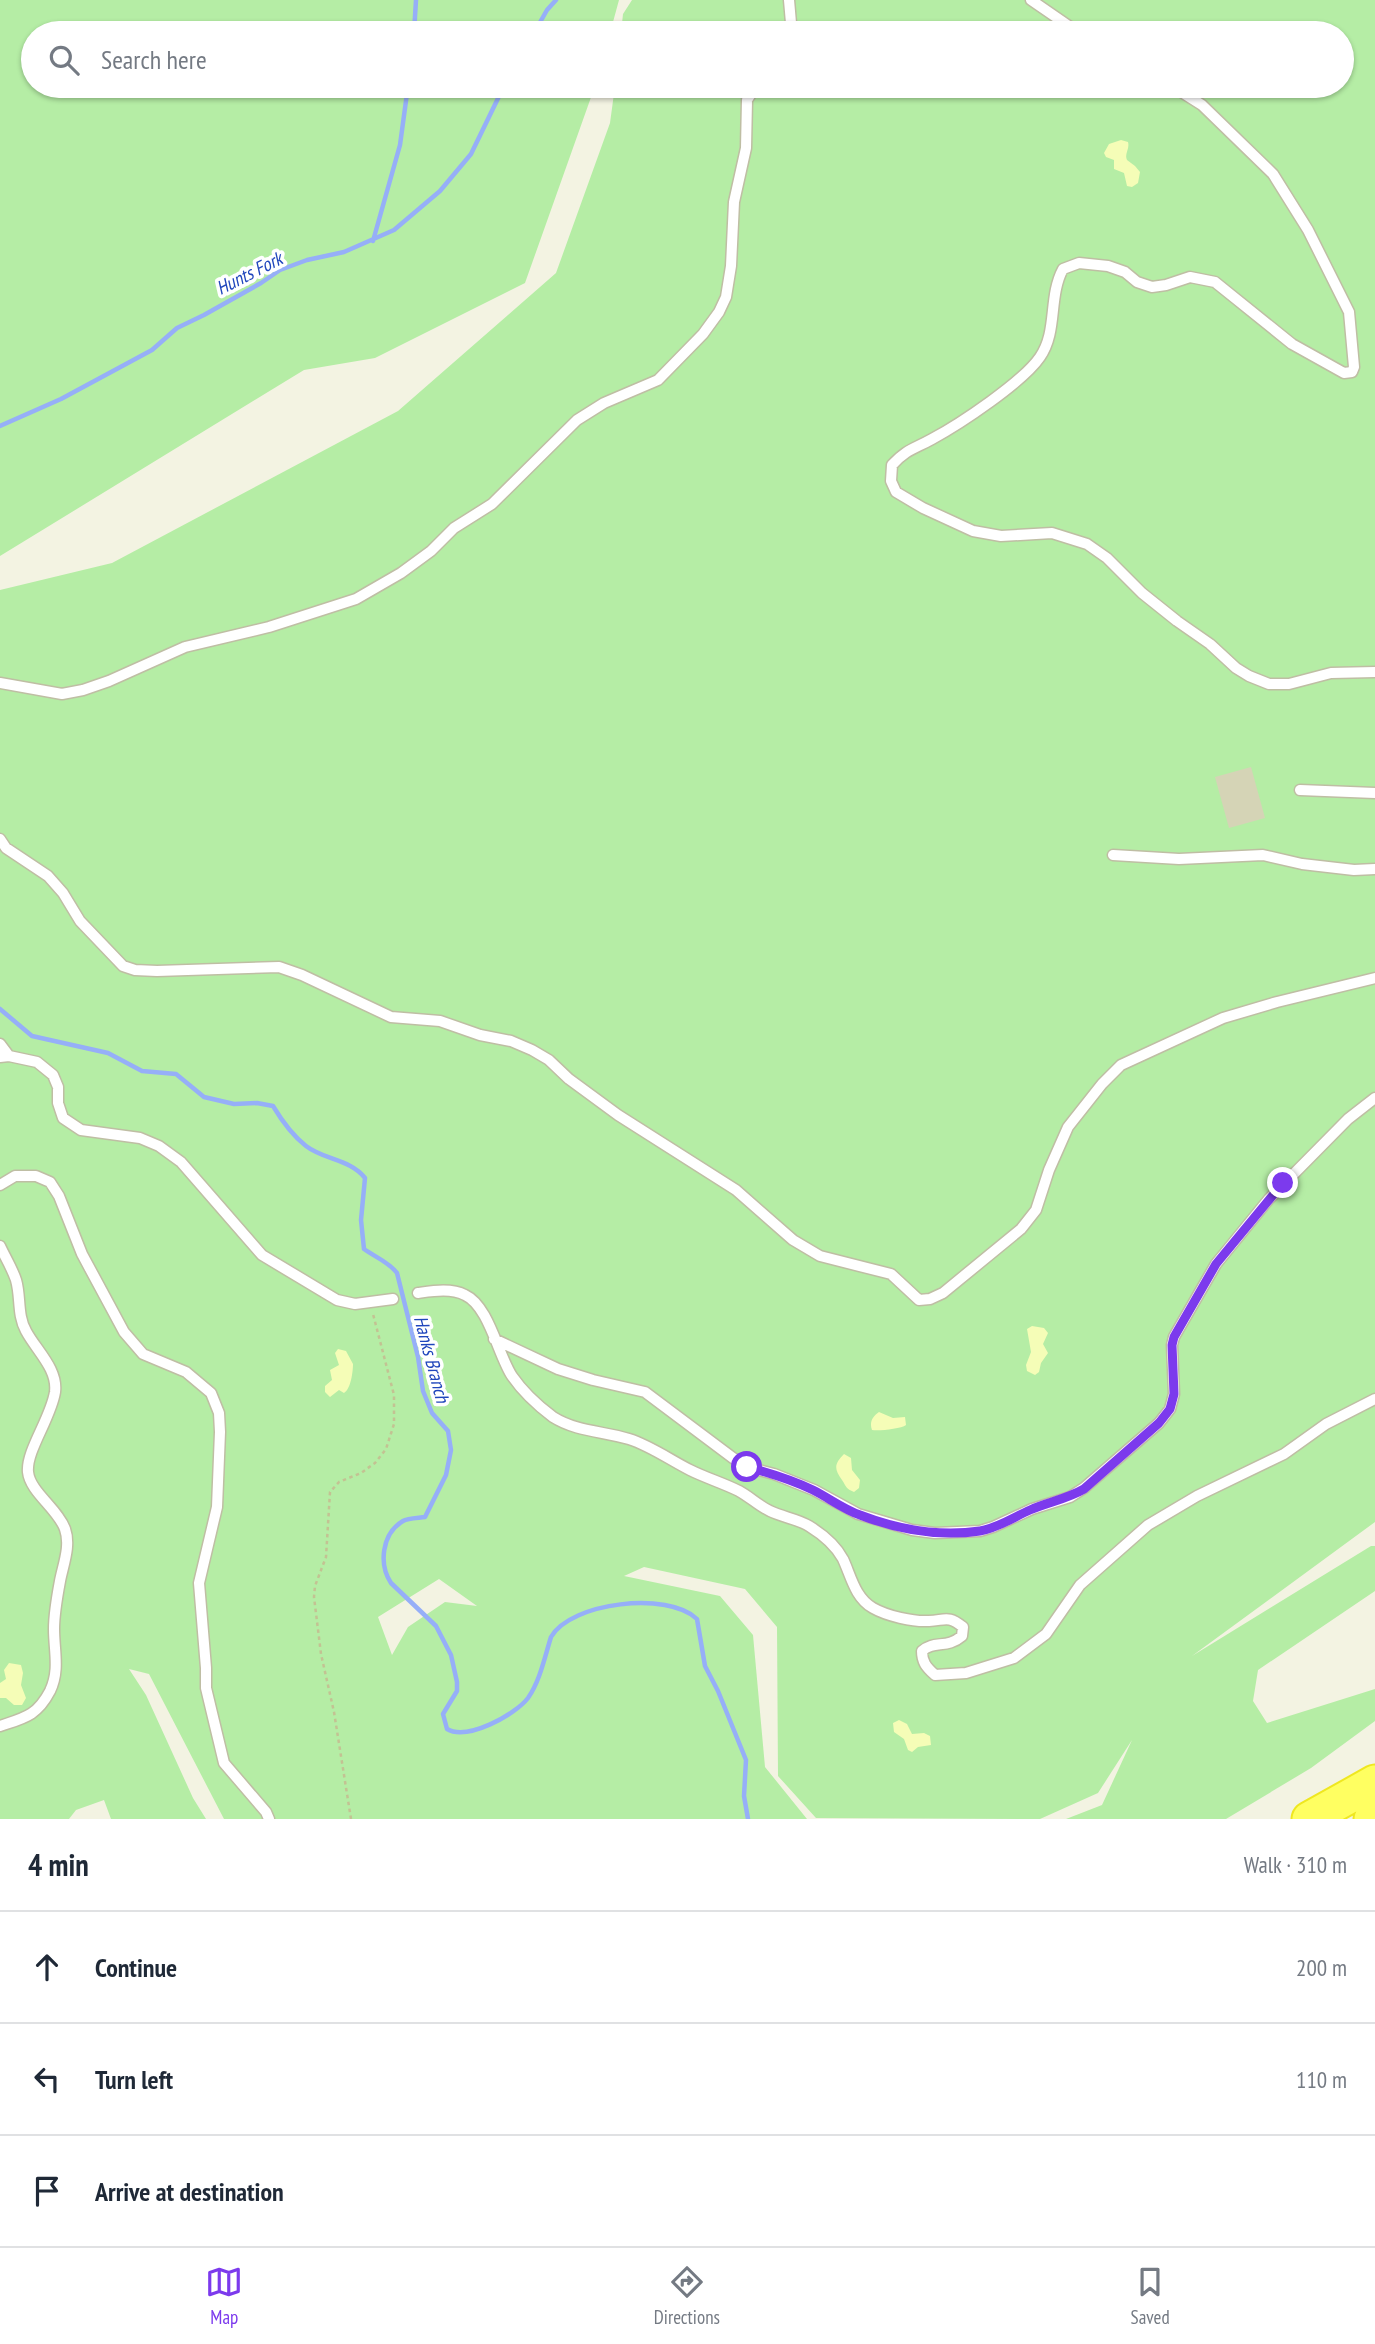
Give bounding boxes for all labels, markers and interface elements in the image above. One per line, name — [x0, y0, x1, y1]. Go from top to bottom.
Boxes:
search box — [21, 21, 1354, 98]
icon: search — [45, 41, 83, 79]
text: Search here — [101, 43, 207, 76]
water label: Hunts Fork — [212, 245, 288, 300]
route end — [1267, 1167, 1298, 1198]
water label: Hanks Branch — [409, 1313, 456, 1407]
route start — [731, 1451, 762, 1482]
text: 4 min — [28, 1845, 89, 1884]
text: Walk · 310 m — [1244, 1850, 1347, 1879]
icon: ahead — [28, 1948, 66, 1986]
text: Continue — [95, 1951, 177, 1984]
text: 200 m — [1296, 1953, 1347, 1982]
icon: left — [28, 2060, 66, 2098]
text: Turn left — [95, 2063, 173, 2096]
text: 110 m — [1296, 2065, 1347, 2094]
icon: arrive — [28, 2172, 66, 2210]
text: Arrive at destination — [95, 2175, 284, 2208]
tab: Map — [205, 2263, 243, 2329]
tab: Directions — [654, 2263, 720, 2329]
tab: Saved — [1131, 2263, 1170, 2329]

